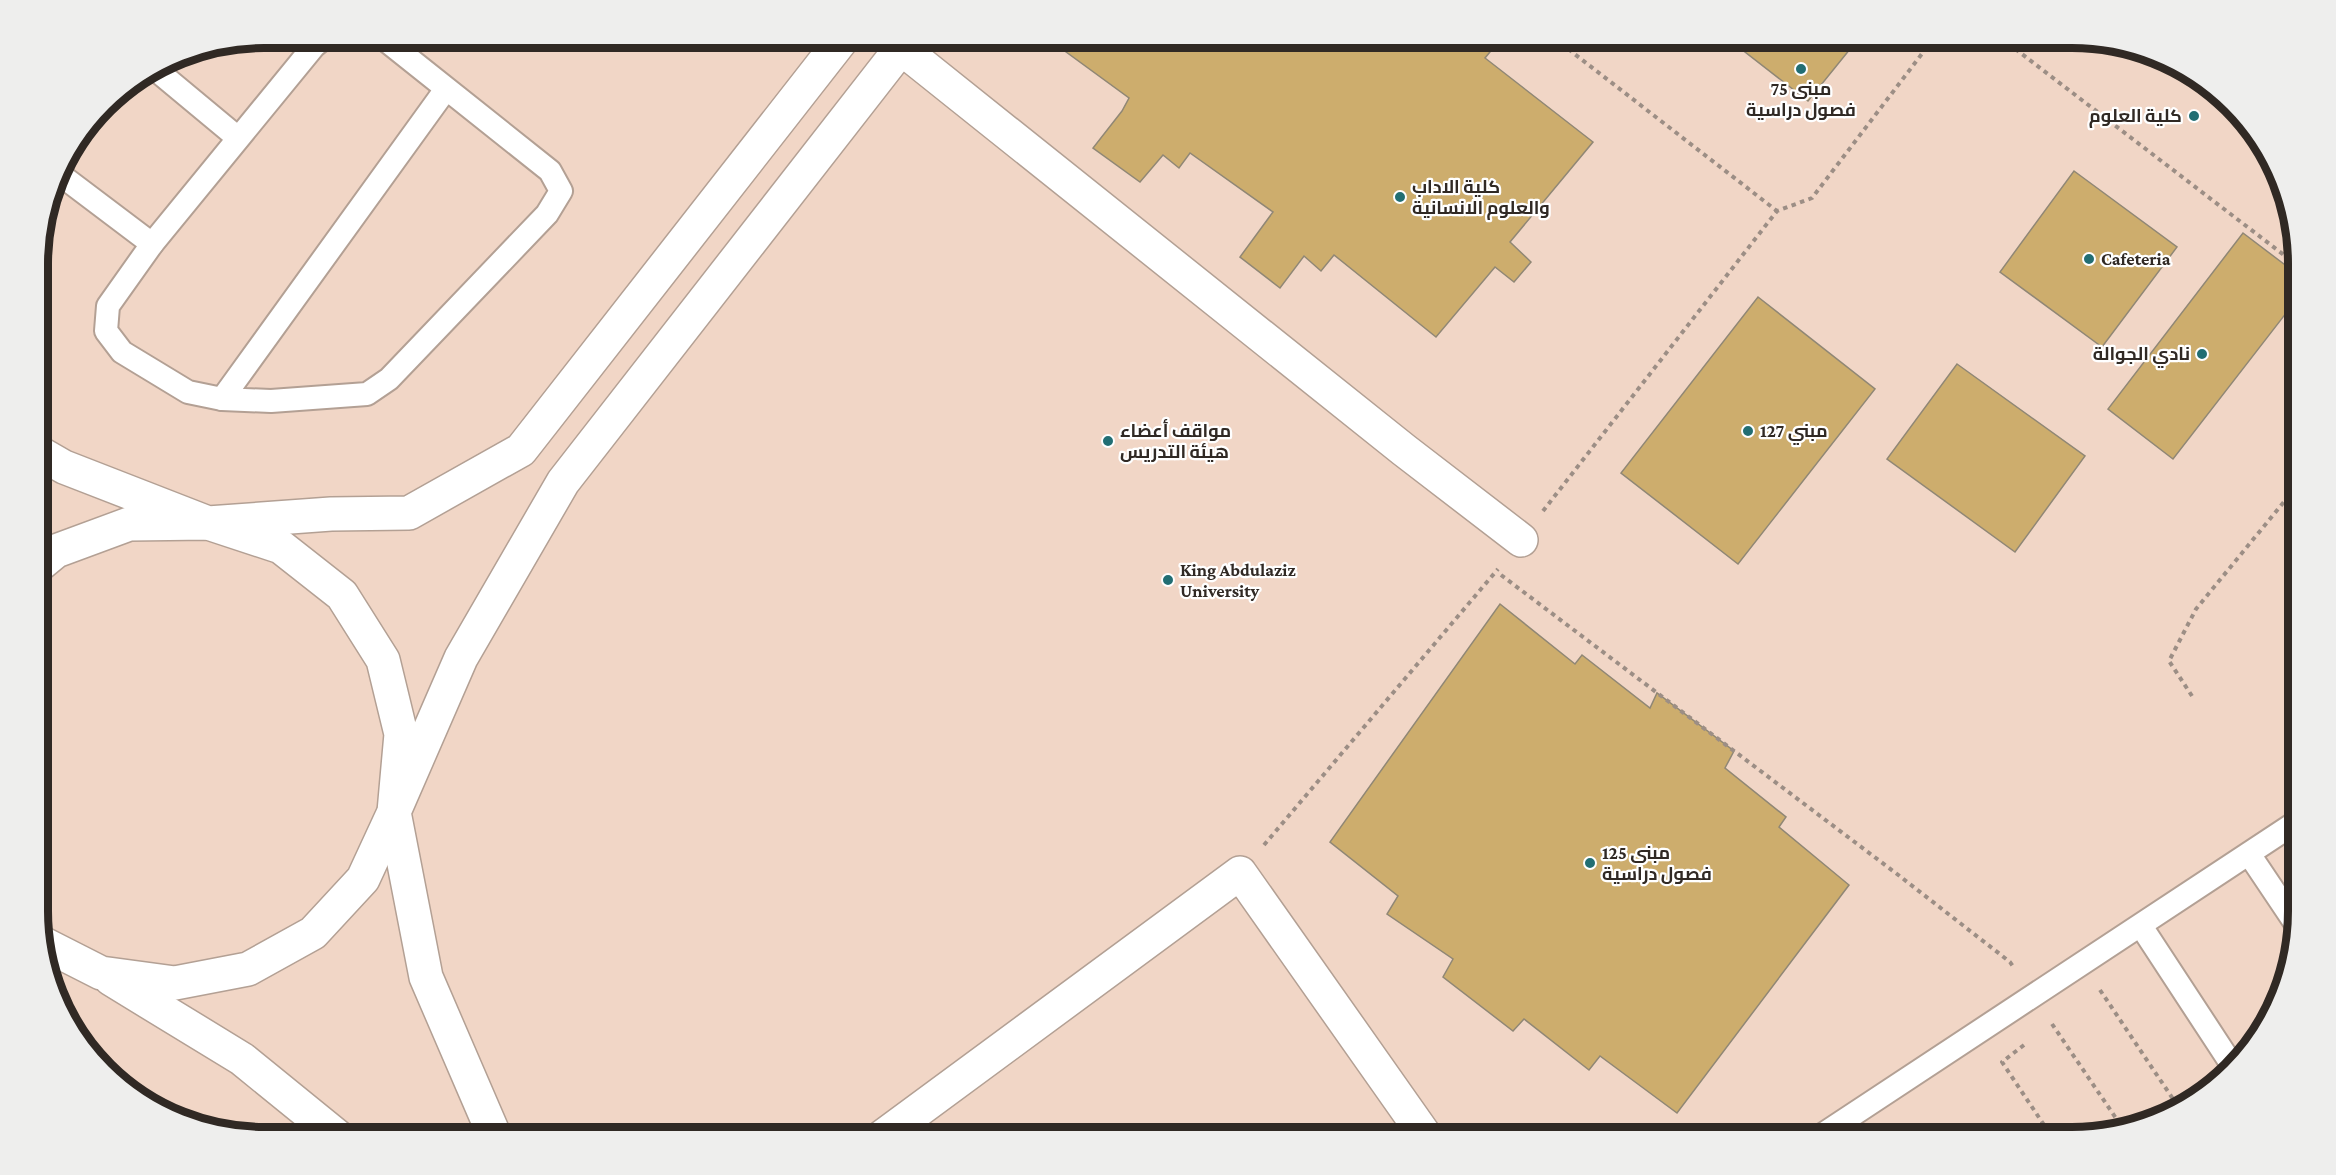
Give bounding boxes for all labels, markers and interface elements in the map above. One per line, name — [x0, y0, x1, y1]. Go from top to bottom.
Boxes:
marker: مبنى 75 فصول دراسية — [1794, 62, 1808, 76]
place label: مبنى 75 فصول دراسية — [1746, 79, 1856, 121]
place label: كلية العلوم — [2089, 106, 2182, 128]
marker: كلية العلوم — [2187, 109, 2201, 123]
place label: كلية الاداب والعلوم الانسانية — [1412, 177, 1550, 220]
marker: كلية الاداب والعلوم الانسانية — [1393, 190, 1407, 204]
place label: Cafeteria — [2101, 249, 2171, 269]
marker: Cafeteria — [2082, 252, 2096, 266]
place label: نادي الجوالة — [2093, 344, 2190, 368]
marker: نادي الجوالة — [2195, 347, 2209, 361]
place label: مواقف أعضاء هيئة التدريس — [1120, 418, 1231, 463]
place label: مبني 127 — [1760, 421, 1828, 446]
marker: مبني 127 — [1741, 424, 1755, 438]
marker: مواقف أعضاء هيئة التدريس — [1101, 434, 1115, 448]
place label: King Abdulaziz University — [1180, 560, 1296, 601]
marker: King Abdulaziz University — [1161, 573, 1175, 587]
place label: مبنى 125 فصول دراسية — [1602, 843, 1712, 885]
marker: مبنى 125 فصول دراسية — [1583, 856, 1597, 870]

